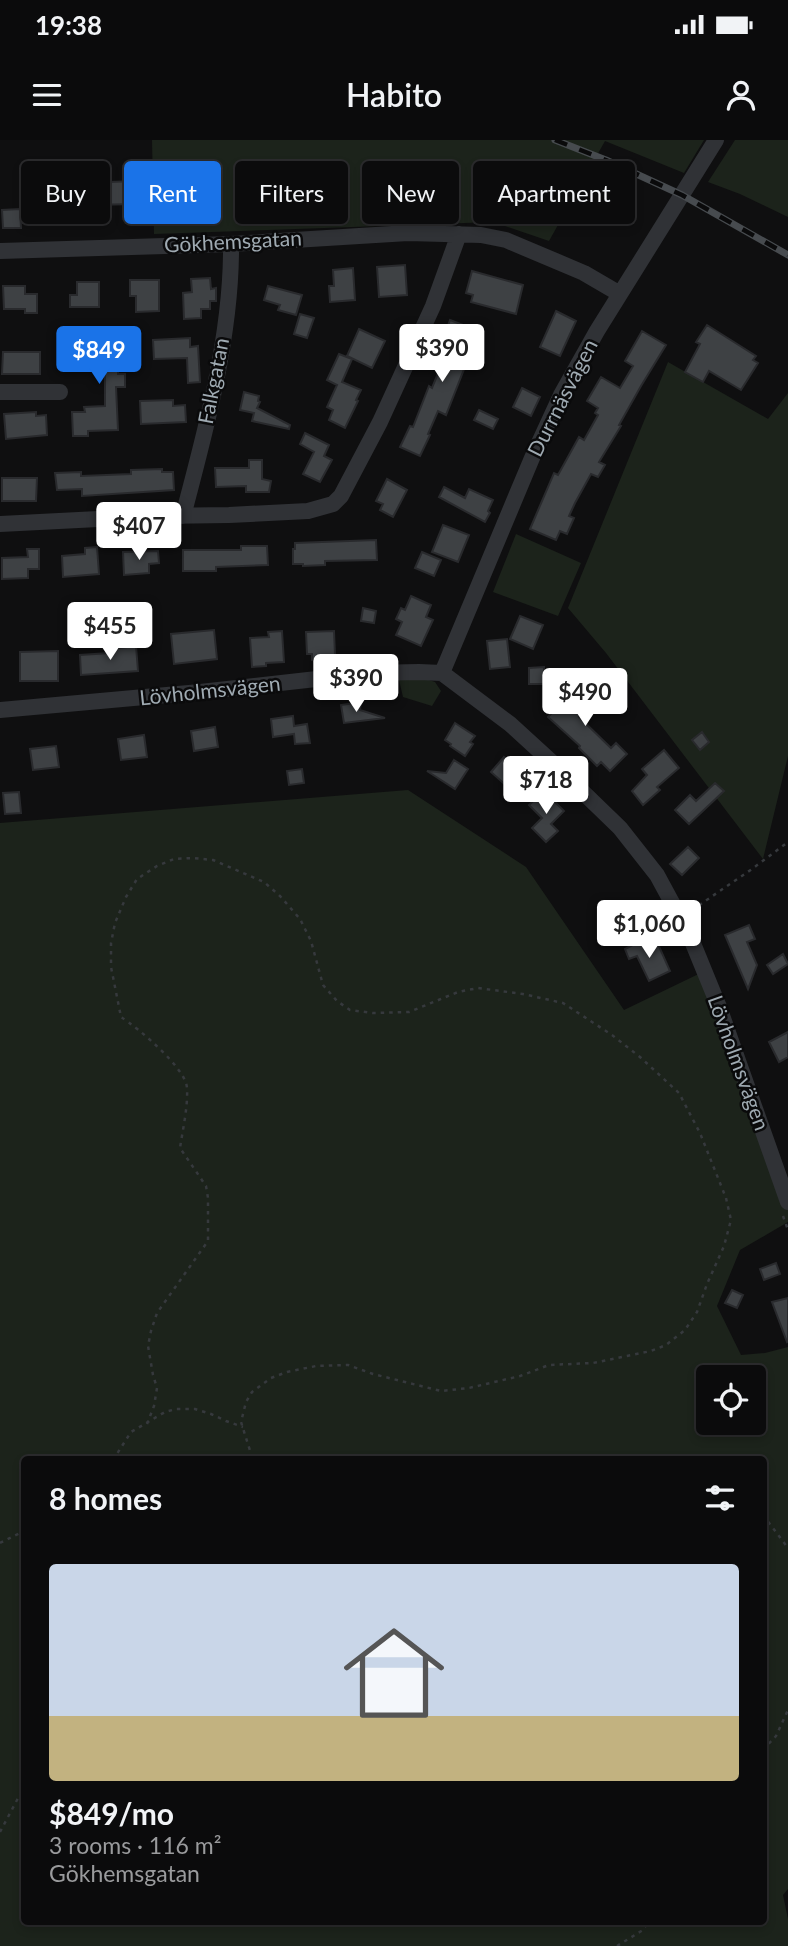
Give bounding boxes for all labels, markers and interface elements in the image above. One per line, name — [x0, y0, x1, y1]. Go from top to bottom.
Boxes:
text: 19:38 — [35, 9, 102, 41]
text: Habito — [346, 75, 442, 114]
icon: menu — [28, 76, 66, 114]
icon: person — [722, 76, 760, 114]
chip: Buy — [21, 161, 110, 224]
chip: Rent — [124, 161, 221, 224]
chip: Filters — [235, 161, 348, 224]
chip: New — [362, 161, 459, 224]
chip: Apartment — [473, 161, 635, 224]
street label: Gökhemsgatan — [163, 224, 302, 257]
pin: $390 — [401, 324, 483, 384]
pin: $849 — [58, 327, 140, 386]
text: $390 — [415, 333, 469, 361]
street label: Durrnäsvägen — [521, 334, 602, 460]
text: $849 — [72, 335, 126, 363]
street label: Falkgatan — [192, 335, 233, 426]
pin: $407 — [98, 502, 180, 562]
text: $407 — [112, 511, 166, 539]
pin: $455 — [69, 602, 151, 662]
text: $455 — [83, 611, 137, 639]
pin: $390 — [315, 654, 397, 714]
text: $390 — [329, 663, 383, 691]
pin: $490 — [544, 668, 626, 728]
street label: Lövholmsvägen — [138, 670, 282, 709]
text: $490 — [558, 677, 612, 705]
pin: $718 — [505, 756, 587, 816]
text: $718 — [519, 765, 573, 793]
pin: $1,060 — [592, 900, 706, 960]
text: $1,060 — [613, 909, 685, 937]
street label: Lövholmsvägen — [703, 992, 775, 1133]
map controls — [696, 1365, 766, 1435]
button: locate — [696, 1365, 766, 1435]
icon: filters — [701, 1479, 739, 1517]
text: 8 homes — [49, 1480, 162, 1516]
icon: home — [331, 1610, 457, 1736]
text: $849/mo — [49, 1795, 174, 1831]
text: 3 rooms · 116 m² — [49, 1831, 221, 1859]
text: Gökhemsgatan — [49, 1859, 200, 1887]

